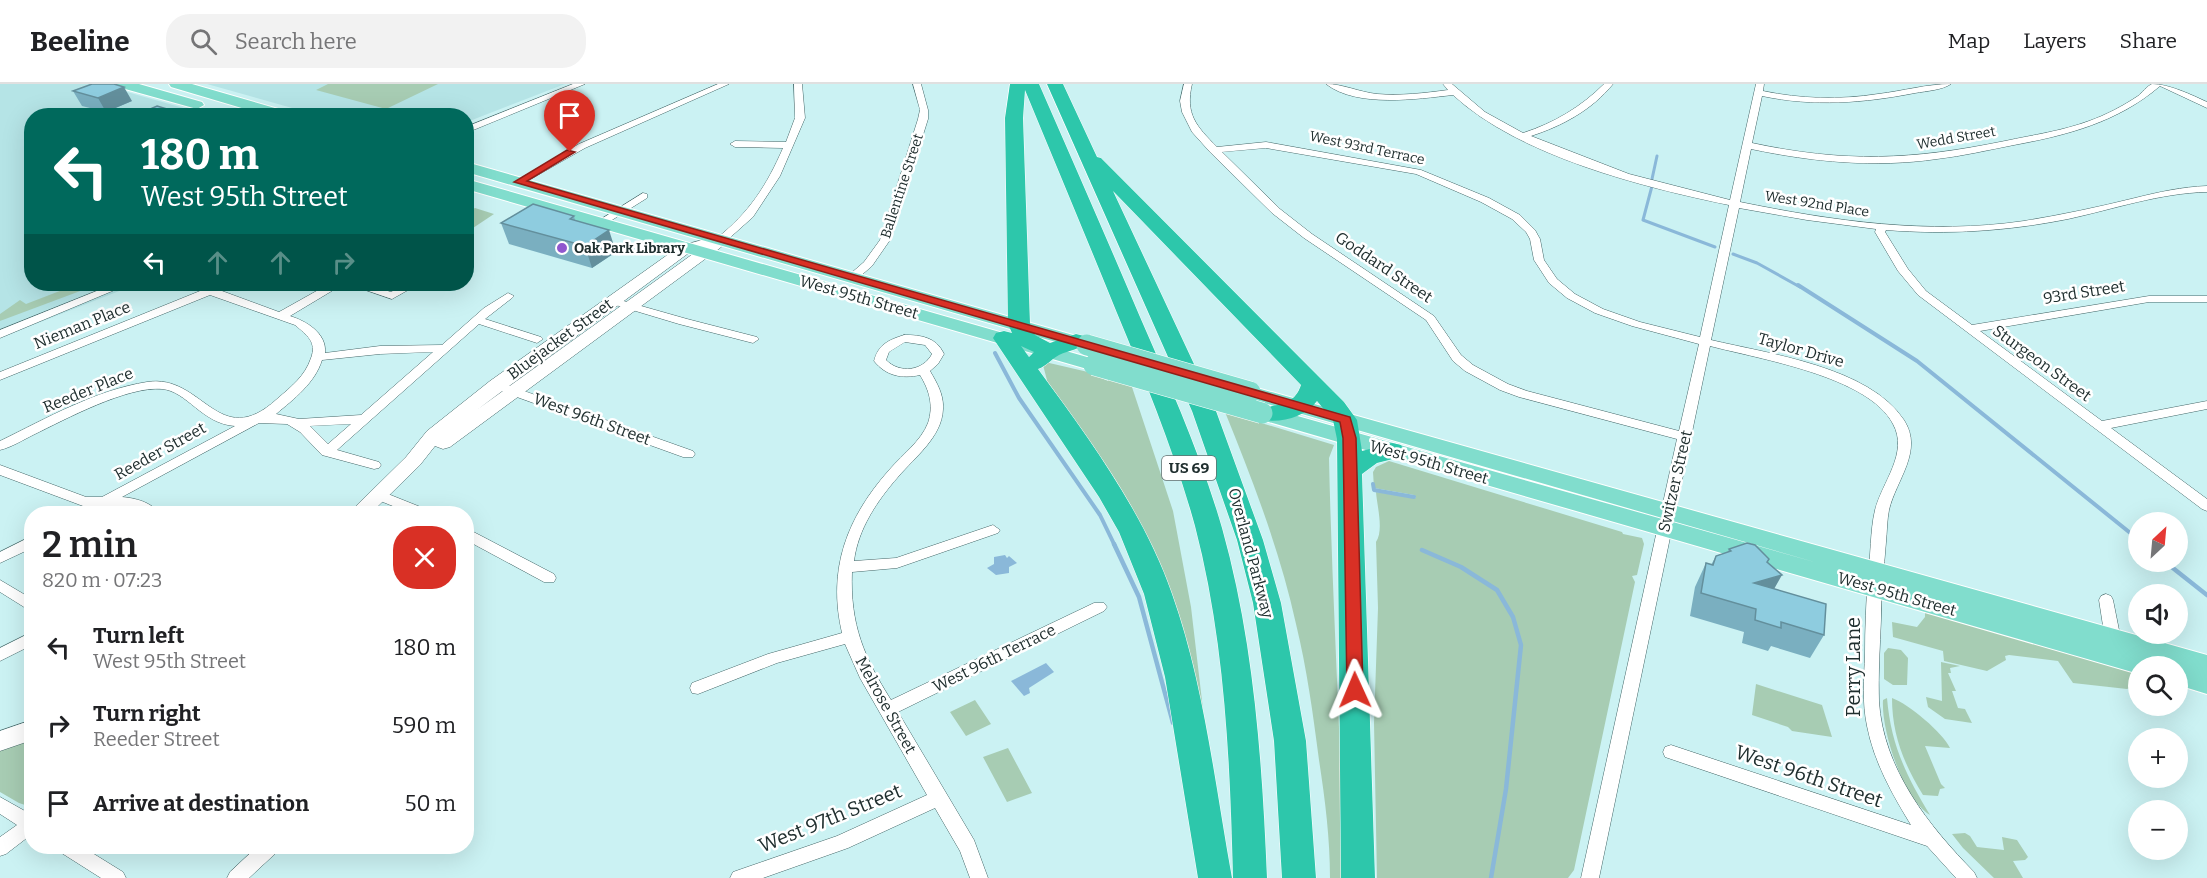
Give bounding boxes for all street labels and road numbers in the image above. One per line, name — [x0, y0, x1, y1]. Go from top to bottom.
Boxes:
street label: Wedd Street — [1915, 123, 1997, 153]
street label: West 93rd Terrace — [1308, 127, 1426, 169]
street label: Ballentine Street — [877, 132, 927, 240]
street label: West 92nd Place — [1764, 187, 1870, 221]
street label: Goddard Street — [1332, 228, 1436, 307]
street label: West 95th Street — [798, 271, 921, 323]
street label: 93rd Street — [2042, 276, 2126, 308]
street label: Bluejacket Street — [504, 294, 617, 384]
street label: Nieman Place — [31, 297, 133, 353]
street label: Sturgeon Street — [1989, 321, 2095, 405]
street label: Taylor Drive — [1756, 329, 1846, 371]
street label: Reeder Place — [40, 363, 136, 417]
street label: West 96th Street — [531, 389, 653, 449]
street label: Reeder Street — [111, 418, 209, 484]
street label: Switzer Street — [1654, 428, 1696, 534]
street label: West 95th Street — [1368, 436, 1491, 488]
road number: US 69 — [1162, 456, 1216, 480]
street label: Overland Parkway — [1224, 486, 1278, 621]
street label: West 95th Street — [1836, 568, 1959, 620]
street label: Perry Lane — [1841, 617, 1865, 717]
street label: West 96th Terrace — [929, 620, 1059, 696]
street label: Melrose Street — [852, 653, 921, 757]
street label: West 96th Street — [1732, 740, 1886, 812]
street label: West 97th Street — [755, 778, 905, 858]

